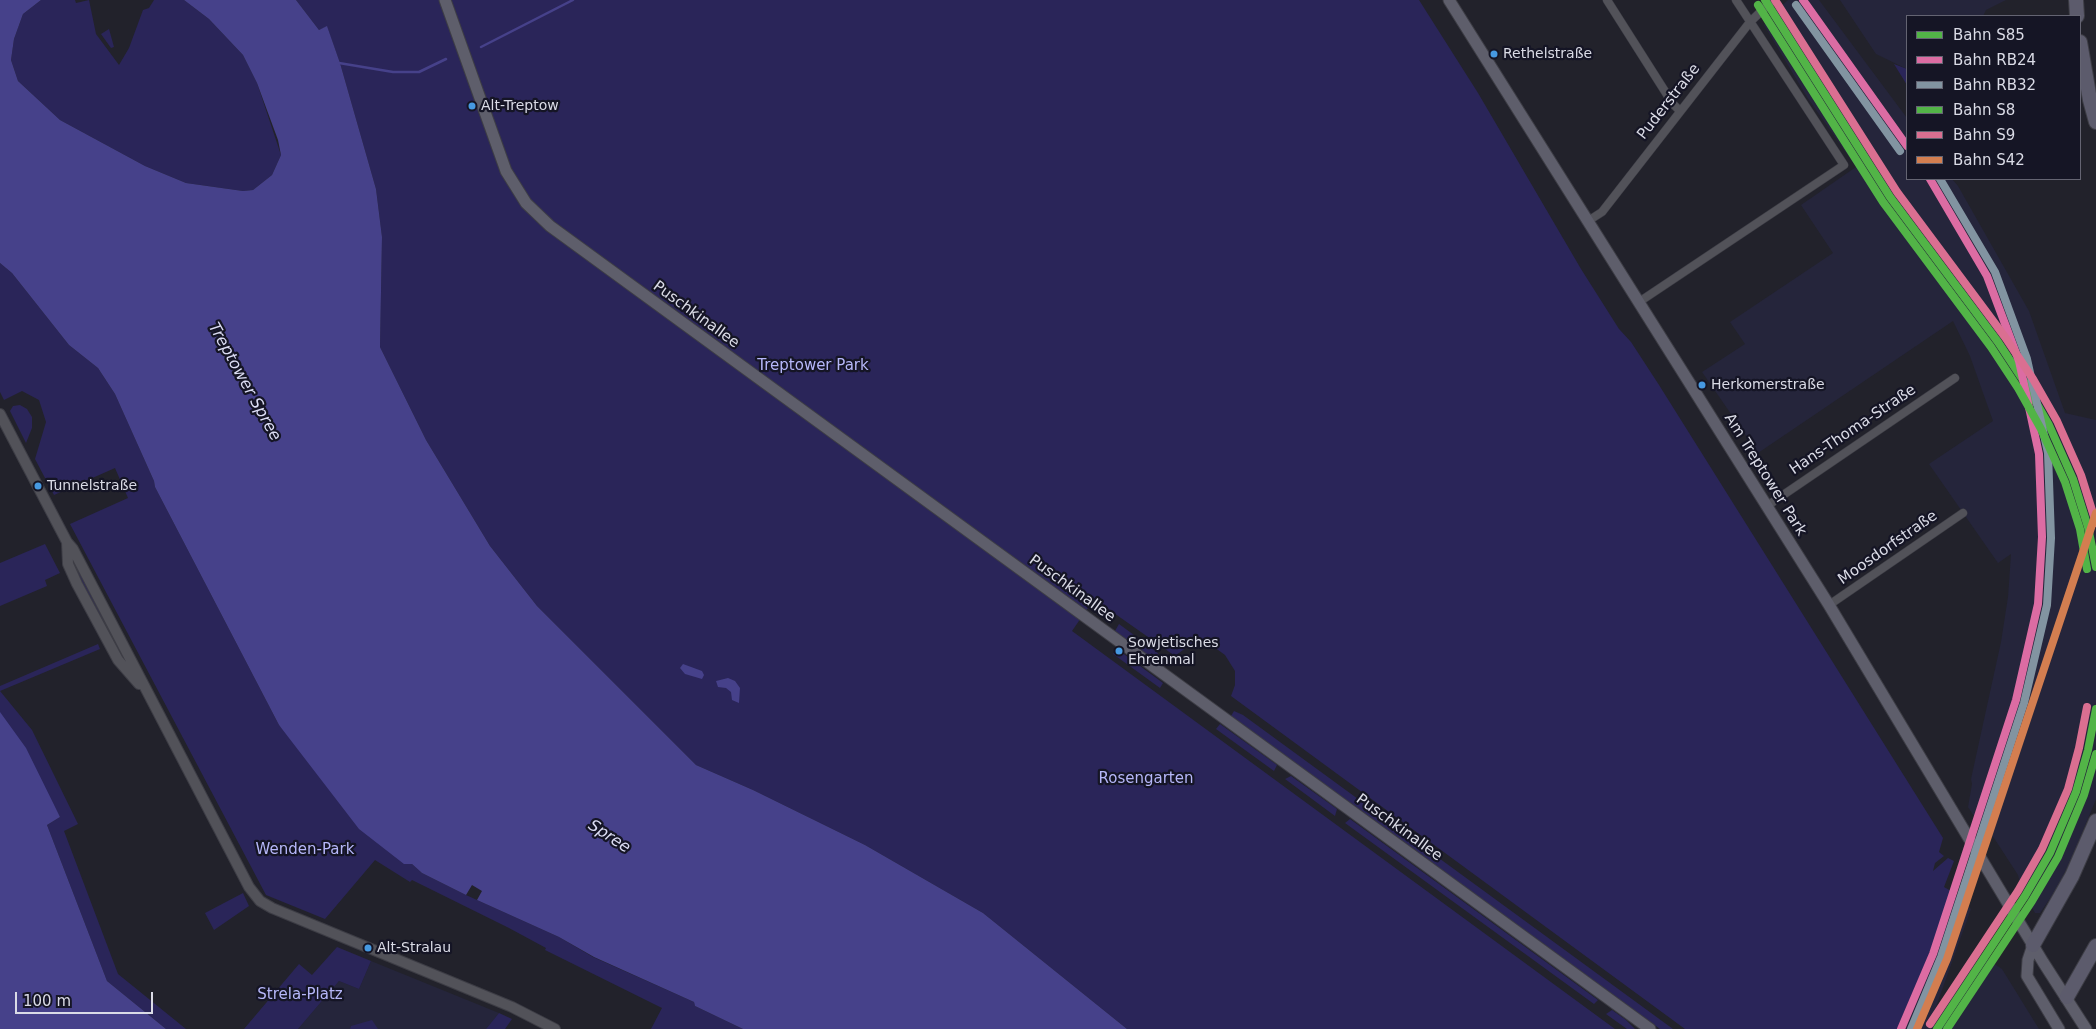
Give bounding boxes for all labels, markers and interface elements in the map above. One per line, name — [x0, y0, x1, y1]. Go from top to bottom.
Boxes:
legend — [1906, 15, 2081, 180]
text: Bahn S85 — [1953, 26, 2025, 44]
place label: Rethelstraße — [1503, 46, 1592, 62]
marker: Rethelstraße — [1489, 49, 1499, 59]
text: Bahn RB24 — [1953, 51, 2036, 69]
street label: Puderstraße — [1634, 61, 1704, 143]
text: Bahn RB32 — [1953, 76, 2036, 94]
place label: Alt-Treptow — [481, 98, 559, 114]
marker: Alt-Treptow — [467, 101, 477, 111]
text: Bahn S8 — [1953, 101, 2015, 119]
text: Bahn S9 — [1953, 126, 2015, 144]
text: Bahn S42 — [1953, 151, 2025, 169]
street label: Puschkinallee — [649, 278, 743, 352]
water label: Treptower Spree — [204, 319, 284, 445]
park label: Treptower Park — [757, 357, 869, 375]
place label: Herkomerstraße — [1711, 377, 1825, 393]
marker: Herkomerstraße — [1697, 380, 1707, 390]
street label: Hans-Thoma-Straße — [1786, 381, 1920, 479]
street label: Am Treptower Park — [1720, 410, 1810, 540]
place label: Tunnelstraße — [47, 478, 137, 494]
marker: Tunnelstraße — [33, 481, 43, 491]
street label: Moosdorfstraße — [1835, 507, 1941, 589]
street label: Puschkinallee — [1025, 552, 1119, 626]
place label: Sowjetisches Ehrenmal — [1128, 635, 1219, 668]
marker: Sowjetisches Ehrenmal — [1114, 646, 1124, 656]
park label: Rosengarten — [1099, 770, 1193, 788]
street label: Puschkinallee — [1352, 791, 1446, 865]
water label: Spree — [584, 816, 634, 858]
park label: Wenden-Park — [256, 841, 354, 859]
place label: Alt-Stralau — [377, 940, 451, 956]
marker: Alt-Stralau — [363, 943, 373, 953]
scale bar — [18, 982, 155, 1014]
park label: Strela-Platz — [257, 986, 343, 1004]
text: 100 m — [23, 992, 71, 1010]

